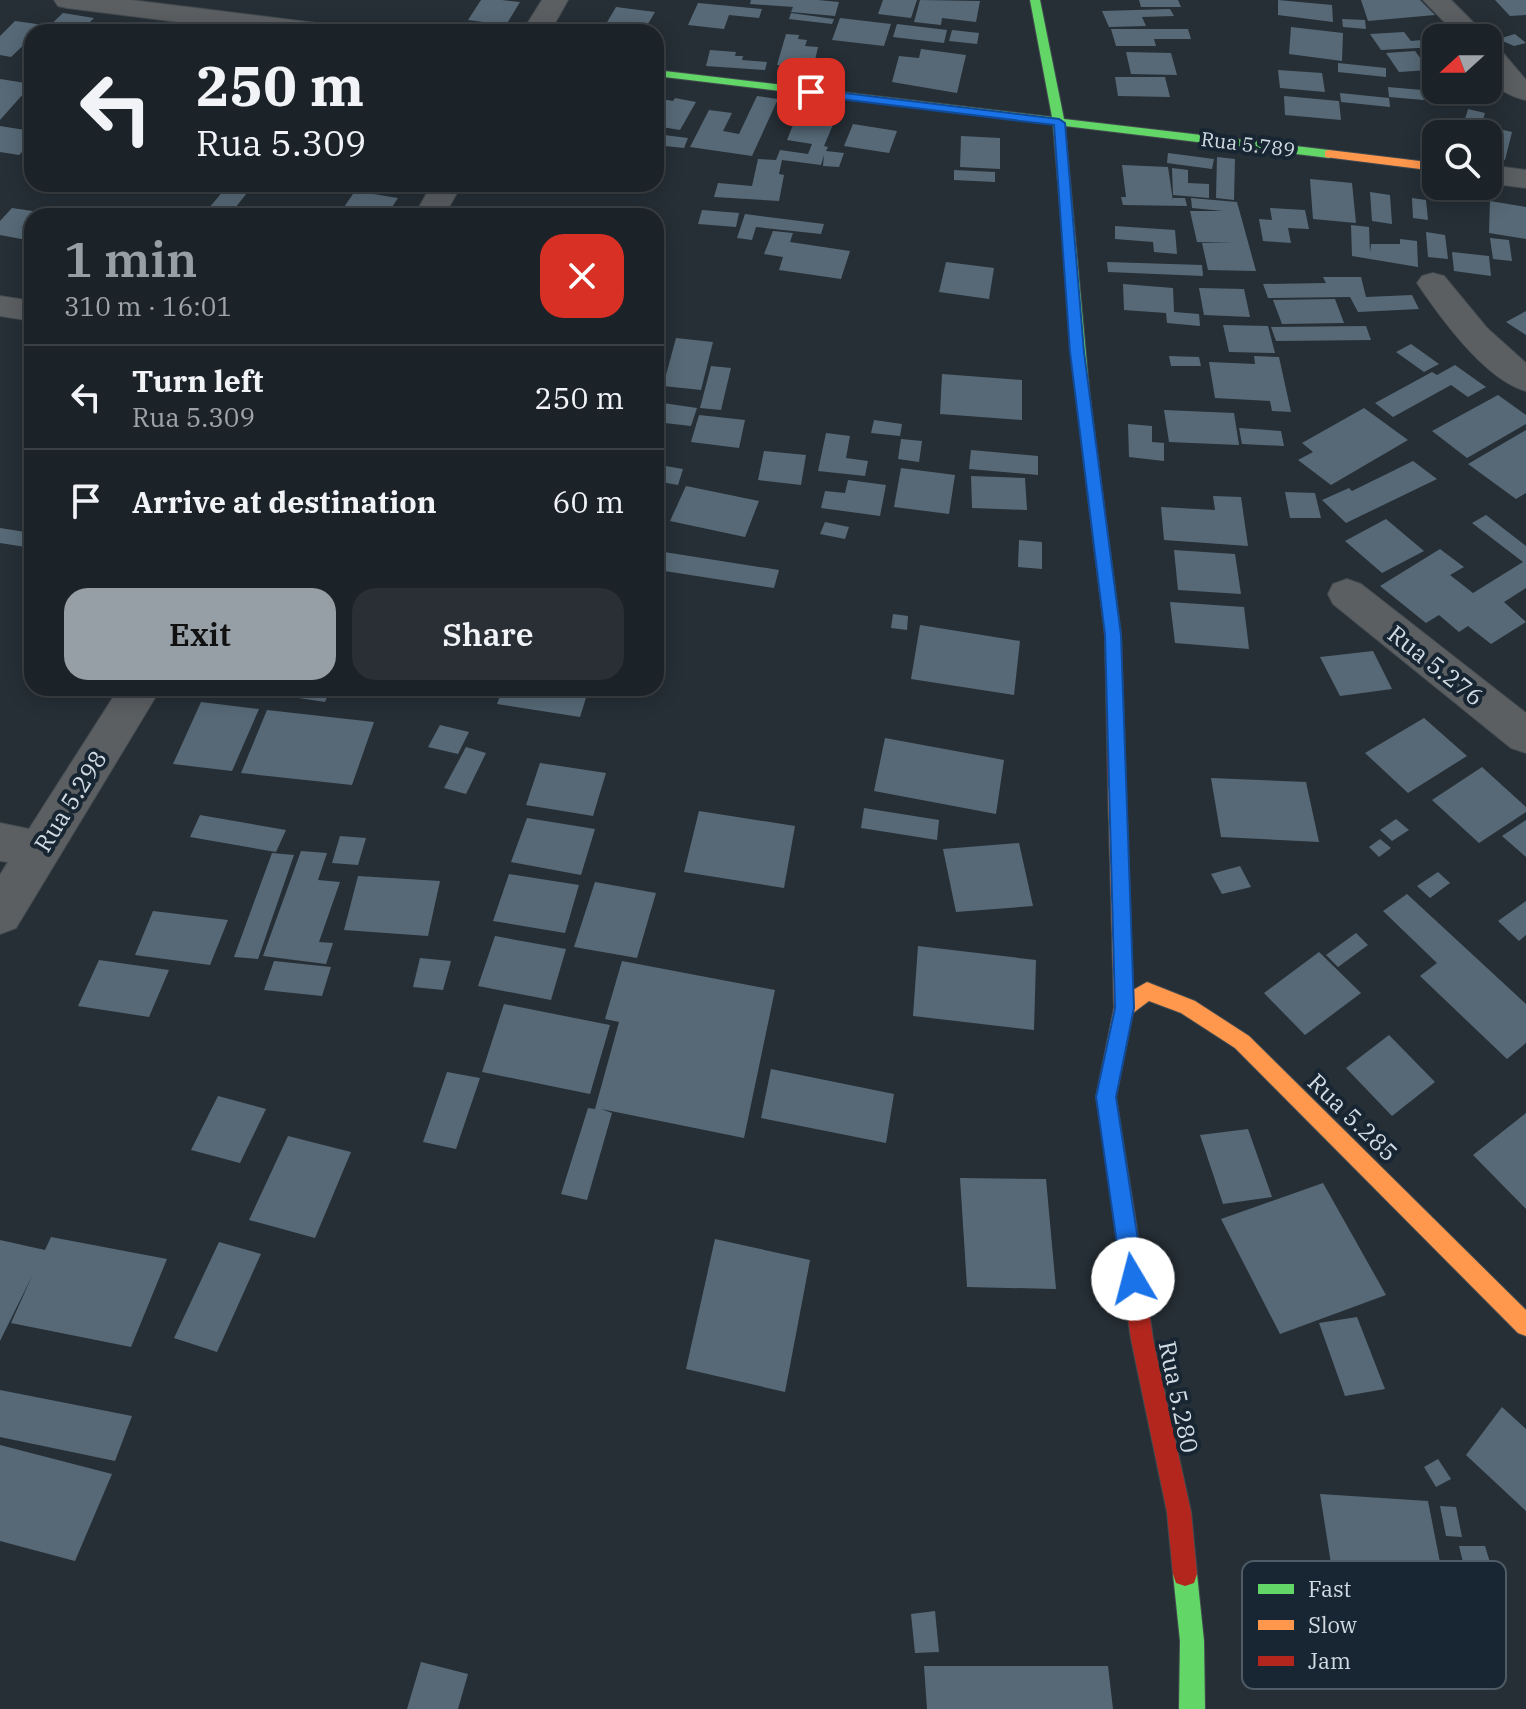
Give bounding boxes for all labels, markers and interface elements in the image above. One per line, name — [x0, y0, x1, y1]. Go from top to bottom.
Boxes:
north arrow — [1422, 24, 1502, 104]
map controls — [1422, 24, 1502, 200]
text: 250 m — [196, 49, 364, 121]
icon: left — [64, 56, 168, 160]
pin — [777, 58, 845, 126]
icon: arrive — [789, 70, 833, 114]
text: Rua 5.309 — [196, 119, 366, 166]
button: search — [1422, 120, 1502, 200]
street label: Rua 5.789 — [1199, 125, 1297, 163]
text: 1 min — [64, 228, 197, 290]
button: close — [540, 234, 624, 318]
text: 310 m · 16:01 — [64, 289, 232, 323]
text: Turn left — [132, 361, 264, 400]
icon: left — [64, 375, 108, 419]
text: 250 m — [534, 378, 624, 417]
text: Rua 5.309 — [132, 400, 255, 434]
icon: arrive — [64, 479, 108, 523]
text: Arrive at destination — [132, 482, 437, 521]
text: 60 m — [552, 482, 624, 521]
button: Exit — [64, 588, 336, 680]
button: Share — [352, 588, 624, 680]
street label: Rua 5.276 — [1381, 617, 1491, 713]
street label: Rua 5.298 — [26, 744, 114, 858]
street label: Rua 5.285 — [1301, 1066, 1405, 1168]
position arrow — [1091, 1237, 1175, 1321]
street label: Rua 5.280 — [1152, 1338, 1206, 1456]
legend — [1242, 1561, 1506, 1689]
text: Fast — [1308, 1574, 1351, 1603]
text: Slow — [1308, 1610, 1357, 1639]
text: Jam — [1308, 1646, 1351, 1675]

